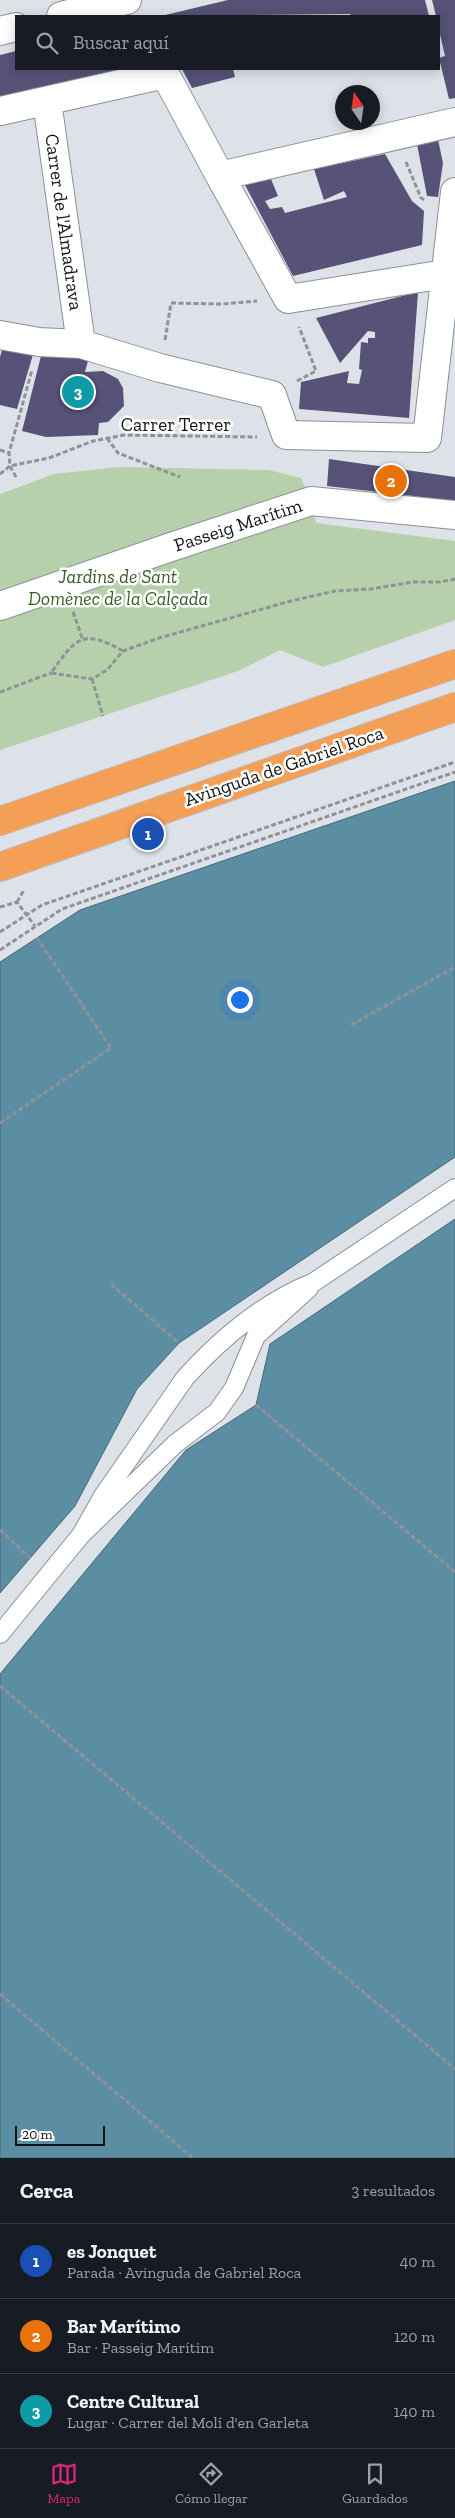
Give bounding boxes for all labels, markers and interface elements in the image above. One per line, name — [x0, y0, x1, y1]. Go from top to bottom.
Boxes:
search box — [15, 15, 440, 70]
icon: search — [33, 29, 61, 57]
text: Buscar aquí — [73, 31, 169, 54]
north arrow — [335, 85, 380, 130]
street label: Carrer de l'Almadrava — [40, 132, 88, 312]
pin: 3 — [62, 373, 94, 411]
street label: Carrer Terrer — [121, 413, 231, 436]
pin: 2 — [375, 462, 407, 500]
street label: Passeig Marítim — [171, 493, 306, 557]
park label: Jardins de Sant Domènec de la Calçada — [28, 565, 208, 610]
street label: Avinguda de Gabriel Roca — [181, 721, 387, 811]
pin: 1 — [132, 815, 164, 853]
your location — [227, 987, 253, 1013]
scale bar — [15, 2123, 105, 2146]
text: 20 m — [22, 2126, 53, 2143]
text: Cerca — [20, 2178, 73, 2203]
text: 3 resultados — [351, 2181, 435, 2200]
text: es Jonquet — [67, 2240, 156, 2263]
text: 1 — [33, 2252, 39, 2271]
text: 40 m — [400, 2252, 435, 2271]
text: Parada · Avinguda de Gabriel Roca — [67, 2263, 301, 2282]
text: Bar Marítimo — [67, 2315, 181, 2338]
text: 2 — [32, 2327, 40, 2346]
text: 120 m — [394, 2327, 435, 2346]
text: Bar · Passeig Marítim — [67, 2338, 214, 2357]
text: Centre Cultural — [67, 2390, 199, 2413]
text: 3 — [32, 2402, 40, 2421]
text: 140 m — [394, 2402, 435, 2421]
text: Lugar · Carrer del Molí d'en Garleta — [67, 2413, 309, 2432]
tab: Mapa — [47, 2460, 81, 2507]
tab: Cómo llegar — [175, 2460, 248, 2507]
tab: Guardados — [342, 2460, 408, 2507]

